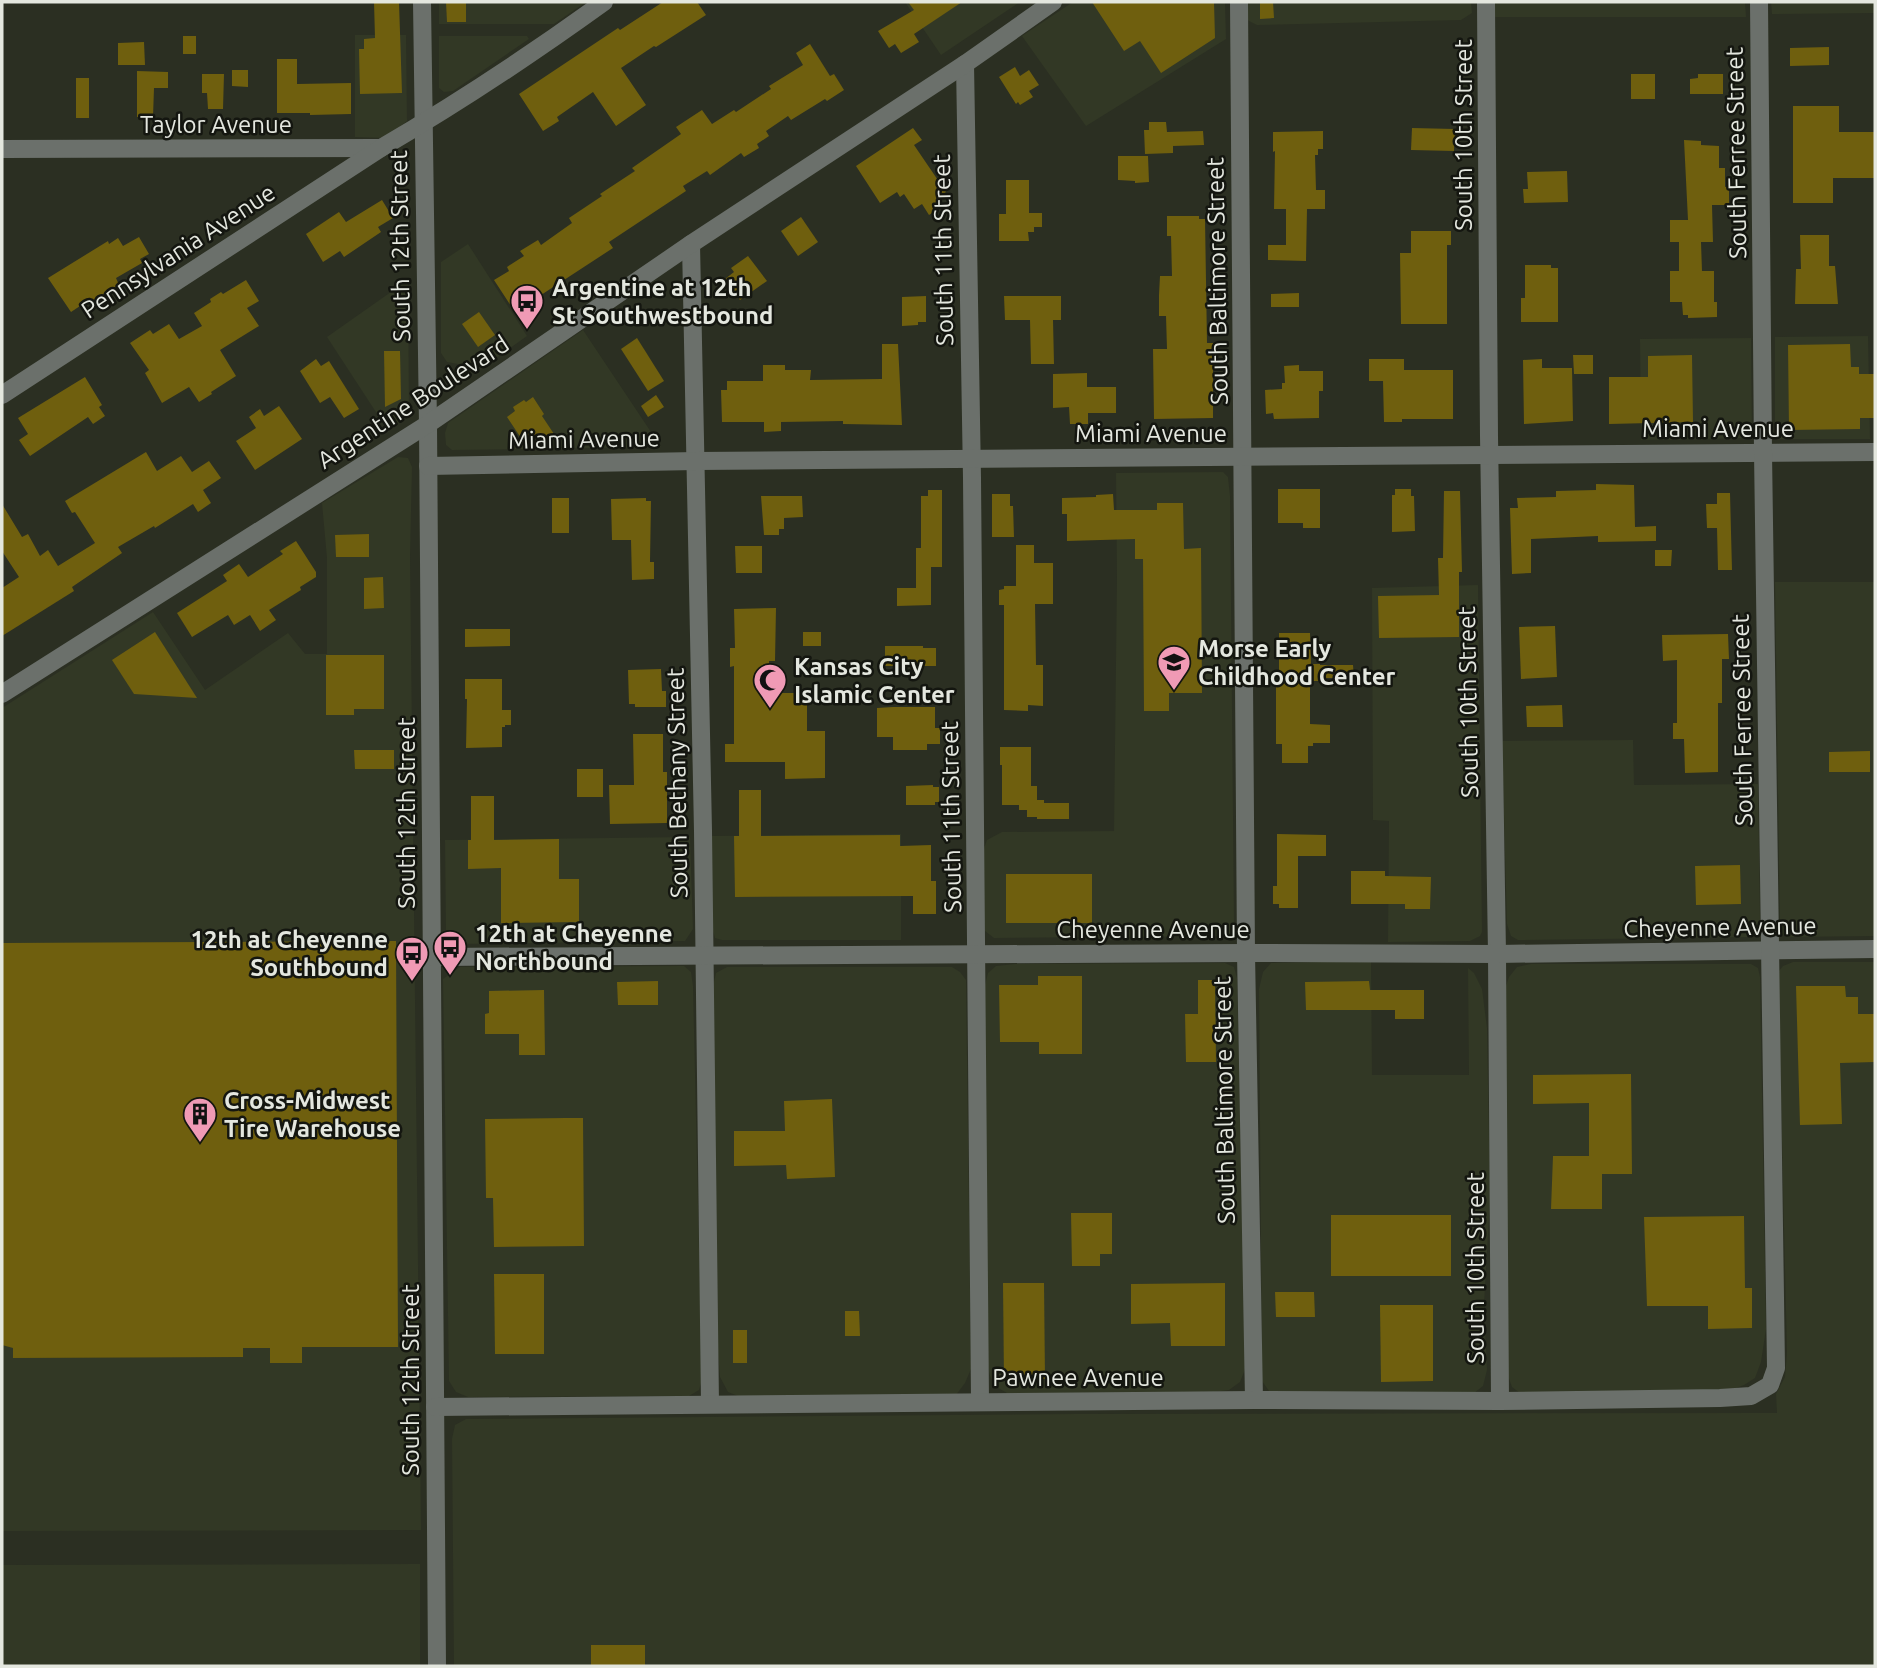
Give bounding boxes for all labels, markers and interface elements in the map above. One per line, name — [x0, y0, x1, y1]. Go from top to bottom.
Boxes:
street label: South 10th Street — [1450, 39, 1477, 231]
street label: South Ferree Street — [1721, 46, 1751, 259]
street label: Taylor Avenue — [140, 111, 292, 138]
street label: South 12th Street — [385, 149, 415, 342]
street label: South 11th Street — [928, 153, 958, 346]
street label: South Baltimore Street — [1201, 156, 1233, 405]
street label: Pennsylvania Avenue — [76, 178, 280, 324]
place label: Argentine at 12th St Southwestbound — [552, 274, 773, 329]
bus stop icon: Argentine at 12th St Southwestbound — [508, 282, 546, 331]
street label: Argentine Boulevard — [312, 330, 514, 474]
street label: Miami Avenue — [1642, 415, 1794, 442]
street label: Miami Avenue — [1075, 420, 1227, 447]
street label: Miami Avenue — [508, 424, 660, 454]
street label: South 10th Street — [1453, 605, 1483, 798]
street label: South Ferree Street — [1727, 613, 1757, 826]
place label: Morse Early Childhood Center — [1198, 635, 1395, 690]
school or university icon: Morse Early Childhood Center — [1155, 643, 1193, 692]
place label: Kansas City Islamic Center — [794, 653, 955, 708]
mosque icon: Kansas City Islamic Center — [751, 661, 789, 710]
street label: South Bethany Street — [661, 667, 693, 898]
street label: South 12th Street — [393, 717, 420, 909]
street label: South 11th Street — [936, 720, 966, 913]
street label: Cheyenne Avenue — [1623, 912, 1817, 942]
street label: Cheyenne Avenue — [1056, 916, 1250, 943]
place label: 12th at Cheyenne Northbound — [475, 920, 673, 975]
place label: 12th at Cheyenne Southbound — [190, 926, 388, 981]
bus stop icon: 12th at Cheyenne Northbound — [431, 928, 469, 977]
bus stop icon: 12th at Cheyenne Southbound — [393, 934, 431, 983]
street label: South Baltimore Street — [1208, 975, 1240, 1224]
place label: Cross-Midwest Tire Warehouse — [224, 1087, 401, 1142]
building icon: Cross-Midwest Tire Warehouse — [181, 1095, 219, 1144]
street label: South 10th Street — [1462, 1172, 1489, 1364]
street label: South 12th Street — [397, 1284, 424, 1476]
street label: Pawnee Avenue — [992, 1364, 1164, 1391]

